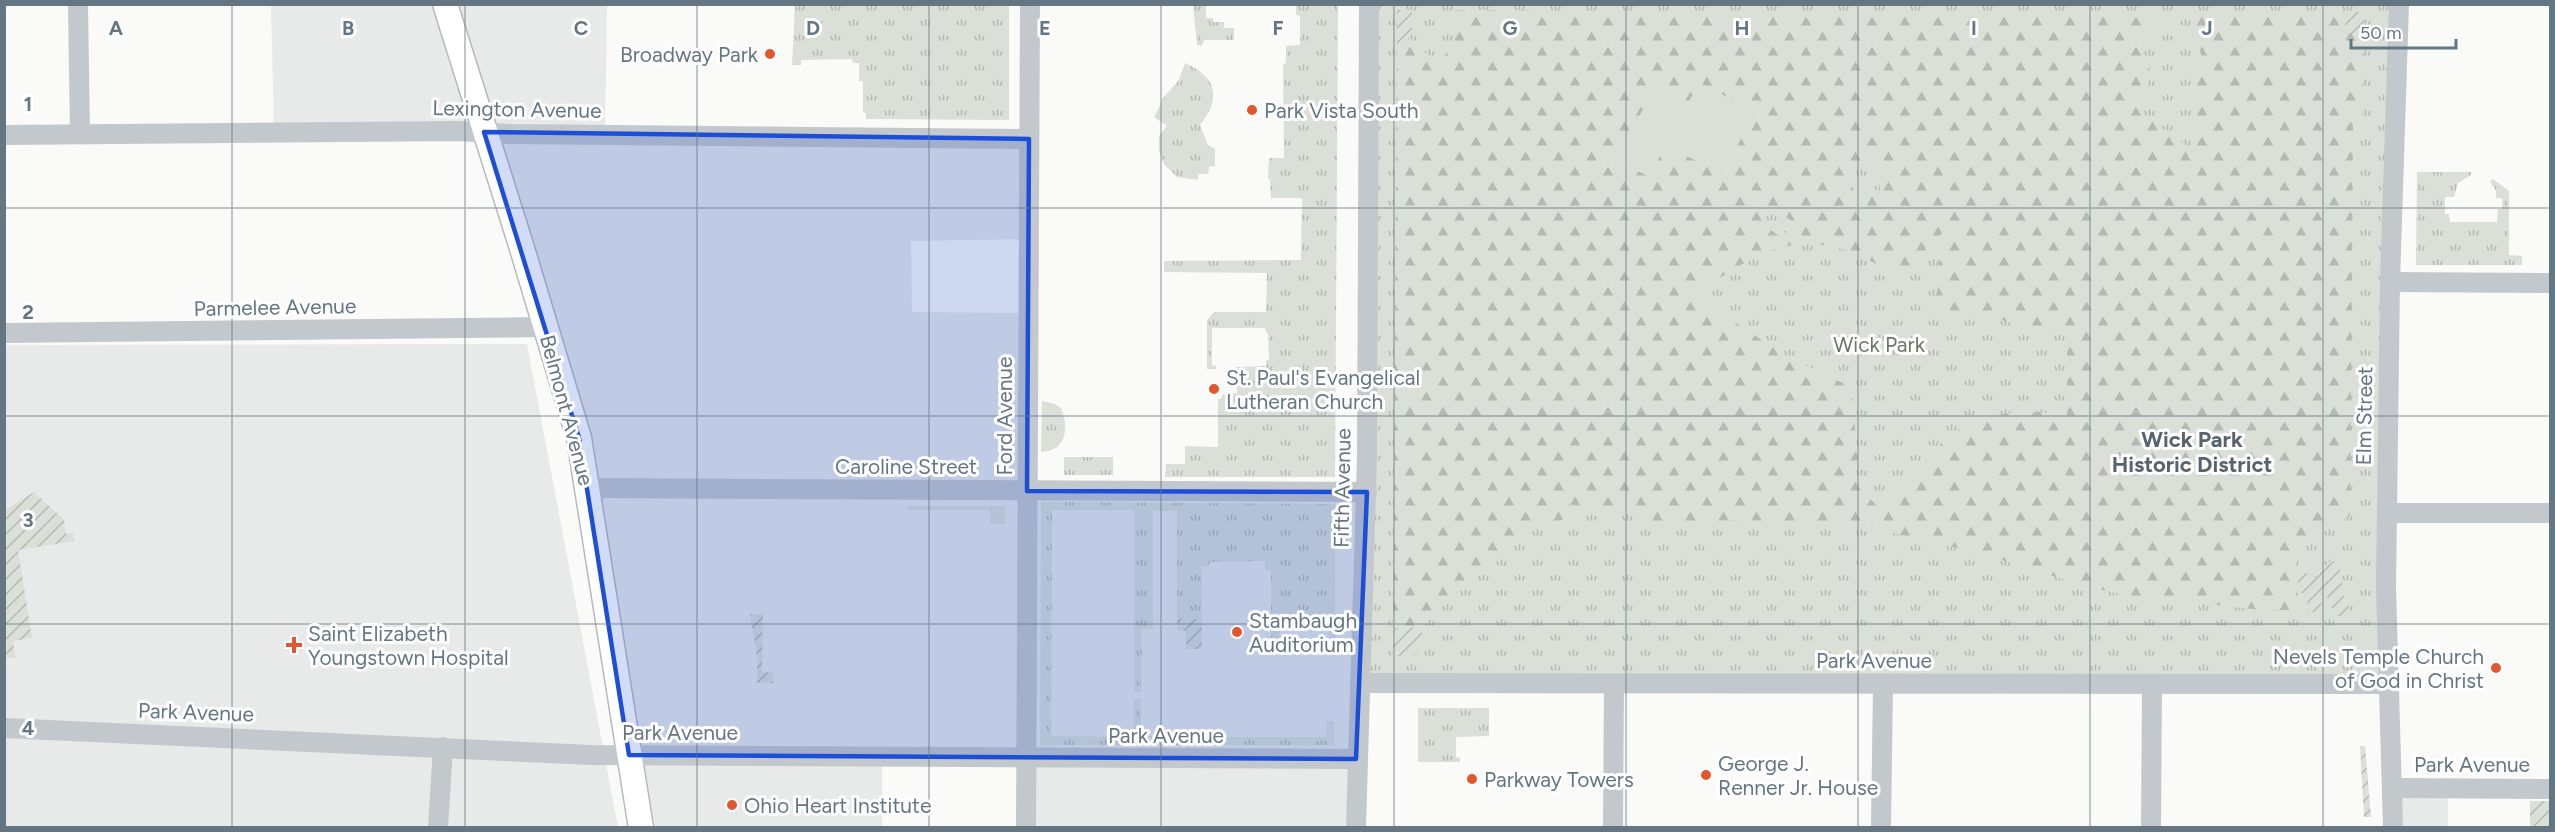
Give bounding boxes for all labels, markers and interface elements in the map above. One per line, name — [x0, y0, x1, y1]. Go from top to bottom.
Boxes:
scale bar — [2351, 12, 2456, 50]
text: A — [109, 16, 124, 40]
text: B — [342, 16, 354, 40]
text: C — [574, 16, 588, 40]
text: D — [806, 16, 820, 40]
text: E — [1039, 16, 1051, 40]
text: F — [1272, 16, 1284, 40]
text: G — [1503, 16, 1518, 40]
text: H — [1735, 16, 1750, 40]
text: I — [1971, 16, 1977, 40]
text: J — [2201, 16, 2213, 40]
text: 50 m — [2360, 22, 2402, 44]
place label: Broadway Park — [620, 42, 759, 67]
marker: Broadway Park — [763, 47, 777, 61]
text: 1 — [24, 92, 32, 116]
street label: Lexington Avenue — [432, 95, 602, 123]
place label: Park Vista South — [1264, 98, 1419, 123]
marker: Park Vista South — [1245, 103, 1259, 117]
street label: Parmelee Avenue — [193, 293, 357, 321]
text: 2 — [22, 300, 34, 324]
street label: Belmont Avenue — [535, 332, 599, 488]
park label: Wick Park — [1833, 332, 1926, 357]
street label: Ford Avenue — [992, 356, 1017, 476]
place label: St. Paul's Evangelical Lutheran Church — [1226, 365, 1420, 414]
street label: Elm Street — [2351, 366, 2377, 466]
marker: St. Paul's Evangelical Lutheran Church — [1207, 382, 1221, 396]
district label: Wick Park Historic District — [2112, 426, 2272, 478]
street label: Fifth Avenue — [1328, 428, 1356, 548]
street label: Caroline Street — [835, 454, 977, 479]
text: 3 — [22, 508, 34, 532]
place label: Stambaugh Auditorium — [1249, 608, 1357, 657]
place label: Saint Elizabeth Youngstown Hospital — [308, 621, 509, 670]
marker: Stambaugh Auditorium — [1230, 625, 1244, 639]
marker: Saint Elizabeth Youngstown Hospital — [285, 636, 303, 654]
place label: Nevels Temple Church of God in Christ — [2273, 644, 2484, 693]
street label: Park Avenue — [1816, 648, 1932, 673]
marker: Nevels Temple Church of God in Christ — [2489, 661, 2503, 675]
street label: Park Avenue — [138, 697, 254, 727]
text: 4 — [22, 716, 35, 740]
street label: Park Avenue — [622, 720, 738, 745]
street label: Park Avenue — [1108, 723, 1224, 748]
place label: George J. Renner Jr. House — [1718, 751, 1878, 800]
street label: Park Avenue — [2414, 752, 2530, 777]
place label: Parkway Towers — [1484, 767, 1634, 792]
marker: George J. Renner Jr. House — [1699, 768, 1713, 782]
marker: Parkway Towers — [1465, 772, 1479, 786]
place label: Ohio Heart Institute — [744, 793, 931, 818]
marker: Ohio Heart Institute — [725, 798, 739, 812]

